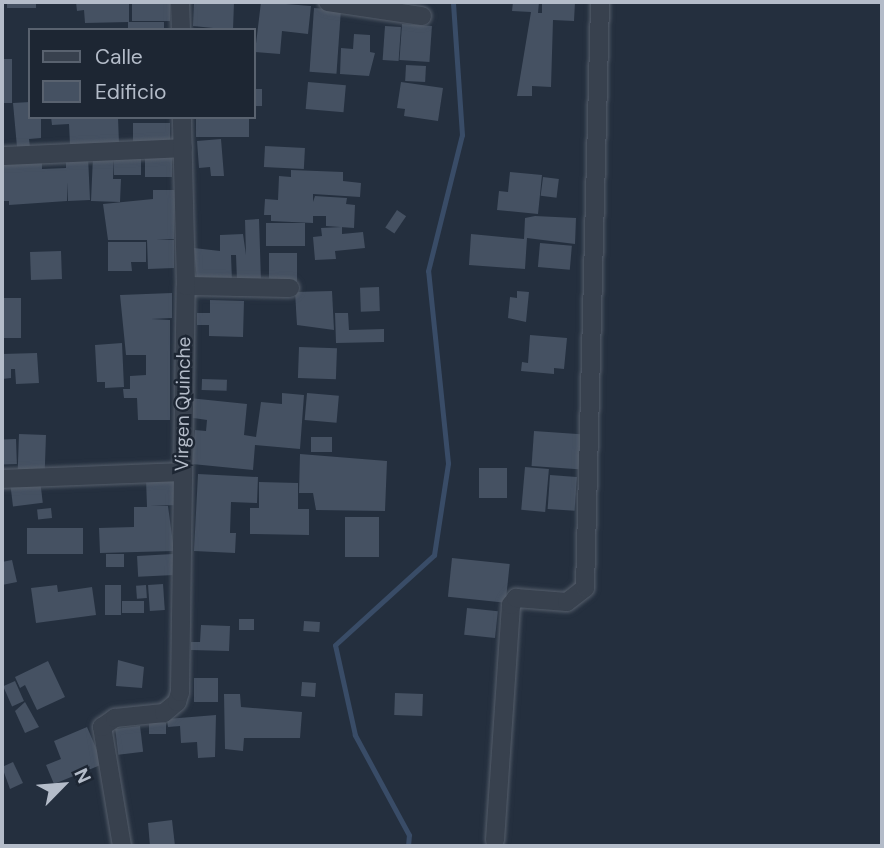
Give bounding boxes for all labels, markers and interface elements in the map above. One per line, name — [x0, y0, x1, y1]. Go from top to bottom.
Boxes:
legend — [28, 28, 256, 119]
text: Calle — [95, 43, 143, 71]
text: Edificio — [95, 78, 166, 106]
street label: Virgen Quinche — [170, 336, 196, 472]
north arrow — [28, 750, 98, 820]
text: N — [68, 764, 97, 787]

